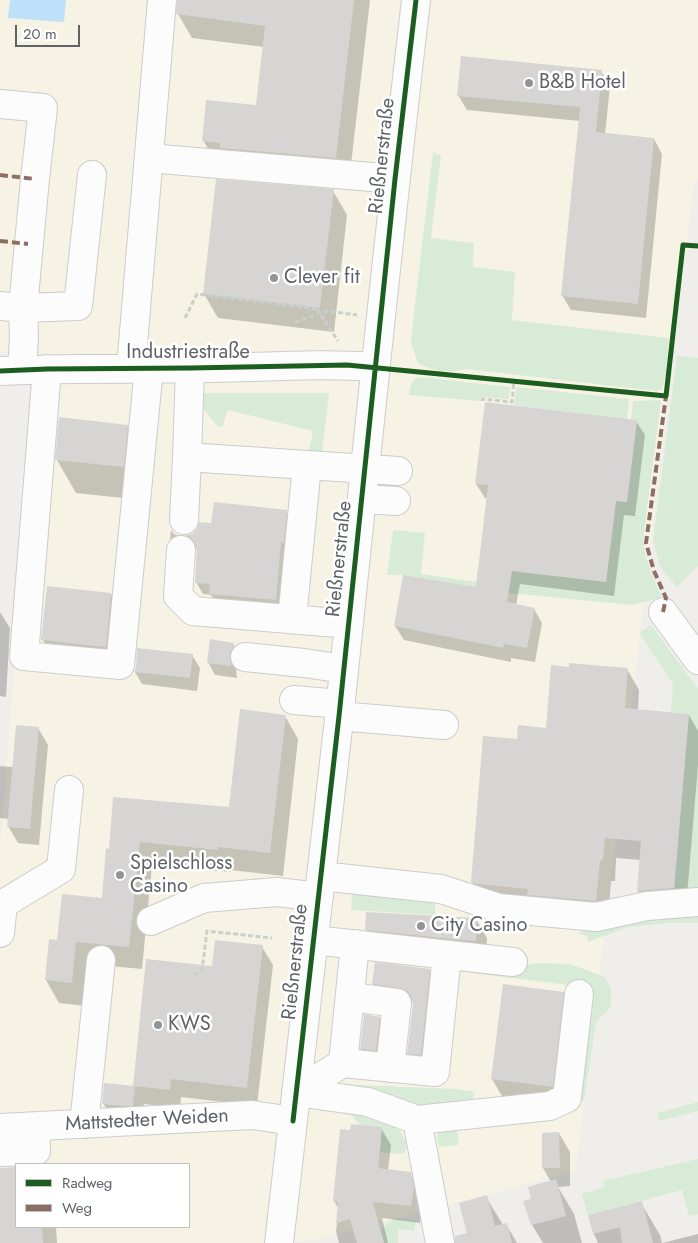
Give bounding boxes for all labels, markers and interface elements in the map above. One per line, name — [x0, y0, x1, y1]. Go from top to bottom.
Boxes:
scale bar — [18, 15, 82, 47]
text: 20 m — [23, 23, 57, 45]
place label: B&B Hotel — [539, 71, 626, 95]
marker: B&B Hotel — [523, 77, 535, 89]
street label: Rießnerstraße — [365, 97, 401, 215]
place label: Clever fit — [284, 266, 360, 290]
marker: Clever fit — [268, 272, 280, 284]
street label: Industriestraße — [126, 341, 250, 365]
street label: Rießnerstraße — [322, 500, 358, 618]
place label: Spielschloss Casino — [130, 852, 232, 899]
marker: Spielschloss Casino — [114, 869, 126, 881]
street label: Rießnerstraße — [278, 903, 314, 1021]
place label: City Casino — [431, 914, 527, 938]
marker: City Casino — [415, 920, 427, 932]
place label: KWS — [168, 1013, 211, 1037]
marker: KWS — [152, 1019, 164, 1031]
street label: Mattstedter Weiden — [65, 1105, 229, 1137]
legend — [15, 1163, 190, 1228]
text: Radweg — [62, 1172, 112, 1194]
text: Weg — [62, 1197, 92, 1219]

